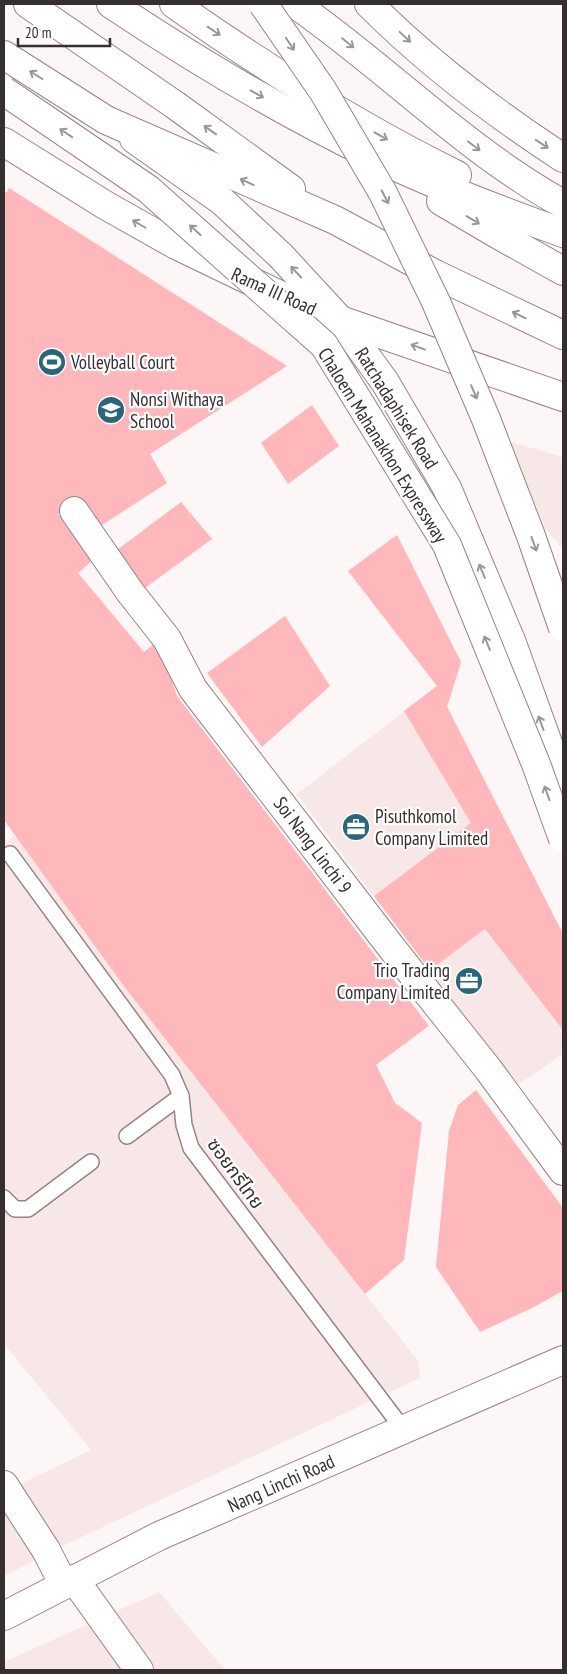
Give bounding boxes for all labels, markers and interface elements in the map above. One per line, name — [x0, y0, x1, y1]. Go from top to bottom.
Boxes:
scale bar — [18, 15, 110, 47]
text: 20 m — [25, 23, 51, 42]
one-way arrow — [207, 26, 221, 36]
one-way arrow — [398, 31, 411, 43]
one-way arrow — [285, 37, 295, 51]
one-way arrow — [342, 37, 355, 48]
one-way arrow — [29, 70, 43, 80]
one-way arrow — [249, 89, 263, 99]
one-way arrow — [203, 125, 217, 135]
one-way arrow — [59, 128, 73, 138]
one-way arrow — [374, 131, 389, 141]
one-way arrow — [534, 139, 548, 149]
one-way arrow — [467, 141, 481, 151]
one-way arrow — [240, 176, 255, 186]
one-way arrow — [381, 189, 390, 204]
one-way arrow — [465, 216, 480, 226]
one-way arrow — [132, 218, 146, 228]
one-way arrow — [188, 225, 201, 236]
street label: Rama III Road — [228, 262, 320, 320]
one-way arrow — [290, 265, 302, 278]
one-way arrow — [512, 309, 527, 319]
one-way arrow — [411, 342, 426, 351]
street label: Chaloem Mahanakhon Expressway — [313, 343, 453, 548]
street label: Ratchadaphisek Road — [350, 343, 444, 473]
sports icon: Volleyball Court — [37, 347, 67, 377]
place label: Volleyball Court — [70, 350, 176, 374]
one-way arrow — [470, 384, 480, 399]
place label: Nonsi Withaya School — [130, 387, 224, 433]
school or university icon: Nonsi Withaya School — [96, 395, 126, 425]
one-way arrow — [530, 535, 539, 551]
one-way arrow — [476, 564, 486, 579]
one-way arrow — [481, 636, 491, 651]
one-way arrow — [536, 715, 545, 731]
one-way arrow — [542, 786, 551, 802]
street label: Soi Nang Linchi 9 — [269, 792, 357, 898]
place label: Pisuthkomol Company Limited — [375, 804, 488, 850]
office icon: Pisuthkomol Company Limited — [341, 812, 371, 842]
place label: Trio Trading Company Limited — [337, 958, 450, 1004]
office icon: Trio Trading Company Limited — [454, 966, 484, 996]
street label: ซอยกรีไทย — [202, 1133, 270, 1213]
street label: Nang Linchi Road — [224, 1449, 338, 1517]

